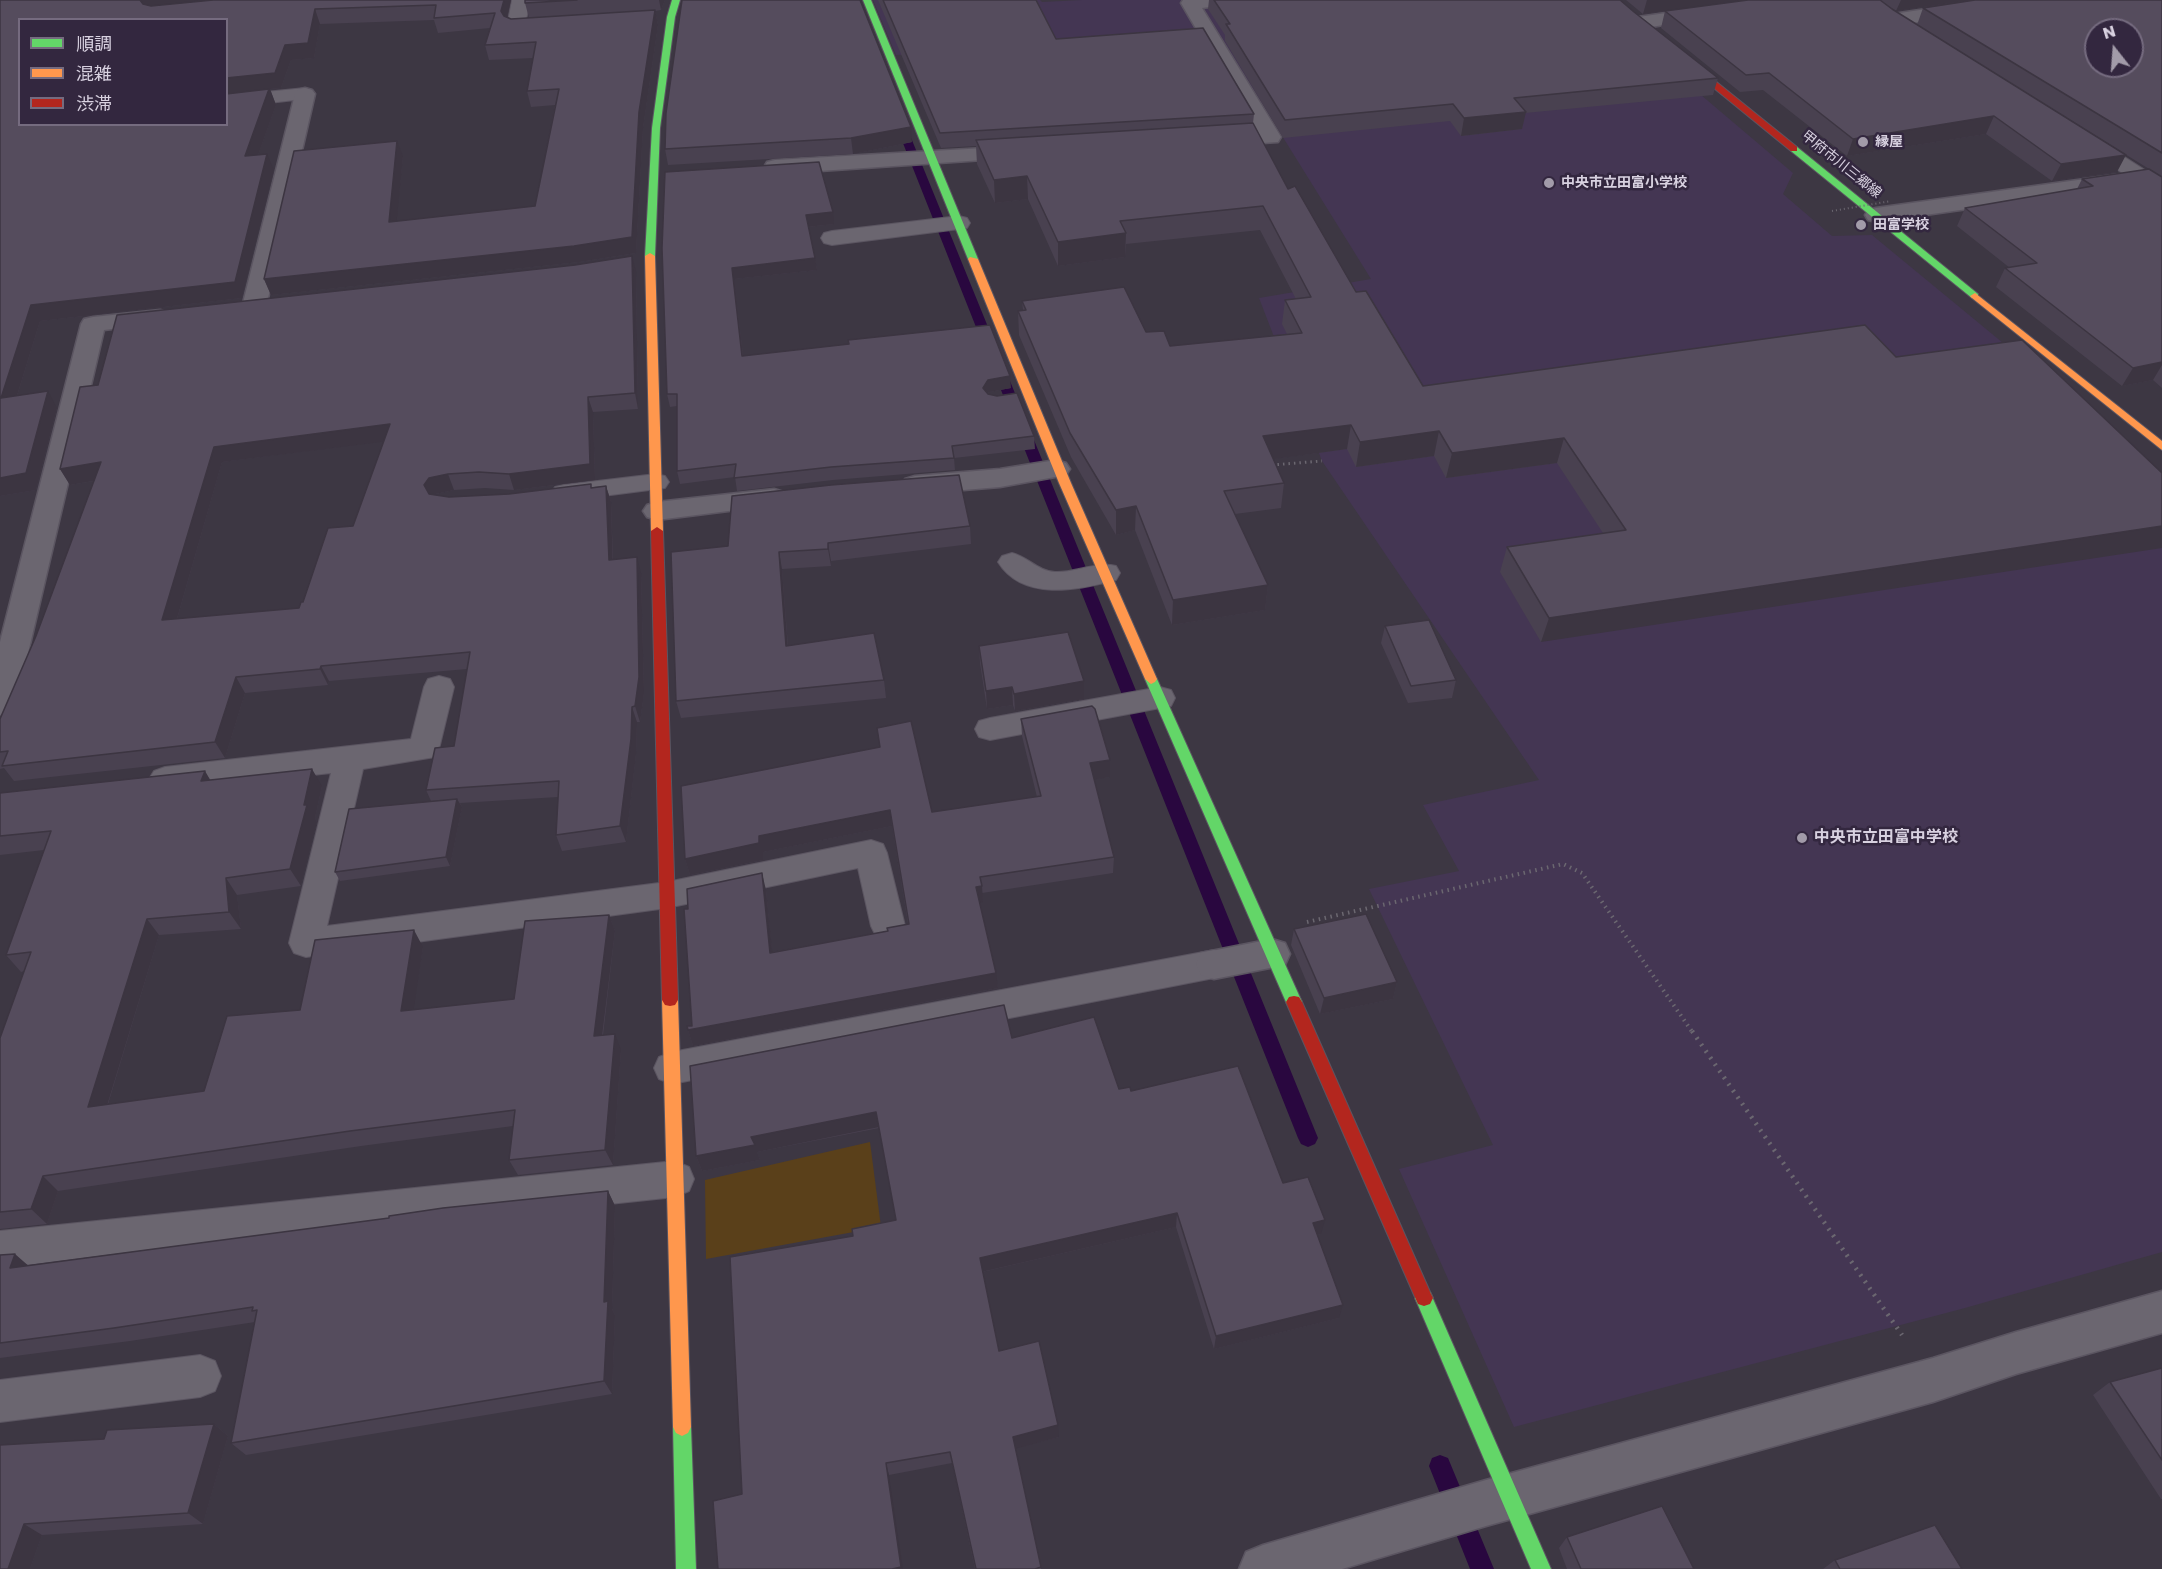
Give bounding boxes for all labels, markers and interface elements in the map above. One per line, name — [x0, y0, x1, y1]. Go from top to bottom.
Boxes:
legend — [18, 18, 228, 126]
north arrow — [2084, 18, 2144, 78]
text: N — [2100, 19, 2118, 45]
text: 順調 — [76, 31, 112, 56]
text: 混雑 — [76, 61, 112, 86]
text: 渋滞 — [76, 91, 112, 116]
street label: 甲府市川三郷線 — [1798, 128, 1884, 202]
place label: 縁屋 — [1875, 134, 1903, 150]
marker: 縁屋 — [1856, 135, 1870, 149]
place label: 中央市立田富小学校 — [1561, 175, 1687, 191]
marker: 中央市立田富小学校 — [1542, 176, 1556, 190]
place label: 田富学校 — [1873, 217, 1929, 233]
marker: 田富学校 — [1854, 218, 1868, 232]
place label: 中央市立田富中学校 — [1814, 828, 1958, 848]
marker: 中央市立田富中学校 — [1795, 831, 1809, 845]

